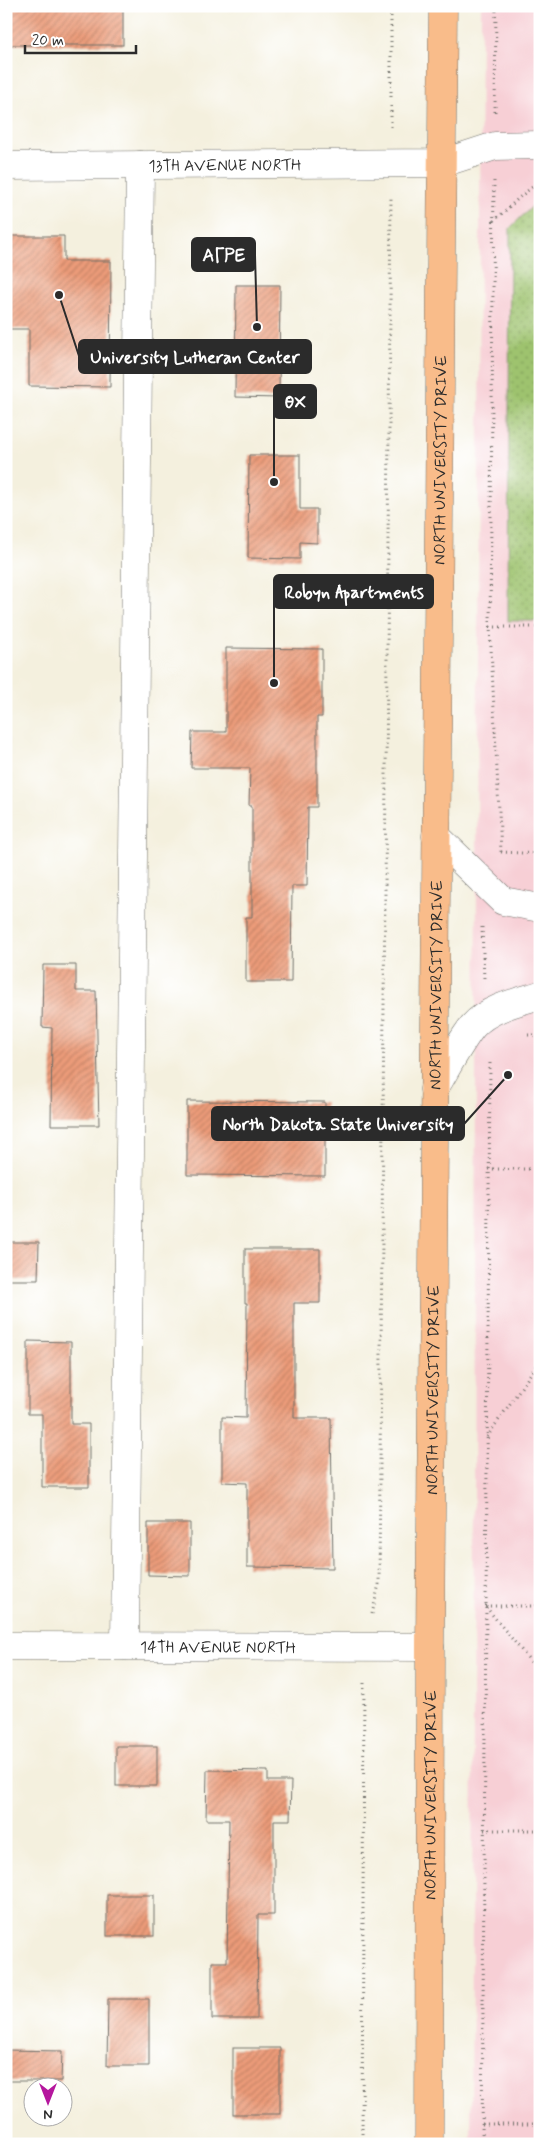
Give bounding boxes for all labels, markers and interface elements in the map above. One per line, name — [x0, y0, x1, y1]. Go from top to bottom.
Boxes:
scale bar — [25, 22, 136, 54]
text: 20 m — [32, 31, 64, 51]
street label: 13TH AVENUE NORTH — [148, 155, 302, 177]
callout: ΑΓΡΕ — [192, 238, 255, 271]
text: ΑΓΡΕ — [202, 244, 246, 268]
callout: University Lutheran Center — [79, 340, 311, 373]
text: University Lutheran Center — [90, 346, 300, 370]
street label: NORTH UNIVERSITY DRIVE — [430, 355, 452, 565]
callout: θΧ — [274, 385, 316, 418]
text: θΧ — [284, 391, 306, 415]
callout: Robyn Apartments — [274, 575, 433, 608]
text: Robyn Apartments — [284, 581, 424, 606]
street label: NORTH UNIVERSITY DRIVE — [425, 880, 448, 1090]
callout: North Dakota State University — [212, 1107, 464, 1140]
text: North Dakota State University — [222, 1113, 454, 1137]
street label: NORTH UNIVERSITY DRIVE — [422, 1285, 445, 1495]
street label: 14TH AVENUE NORTH — [140, 1637, 296, 1659]
street label: NORTH UNIVERSITY DRIVE — [420, 1690, 442, 1900]
north arrow — [22, 2078, 72, 2128]
text: N — [43, 2105, 53, 2123]

